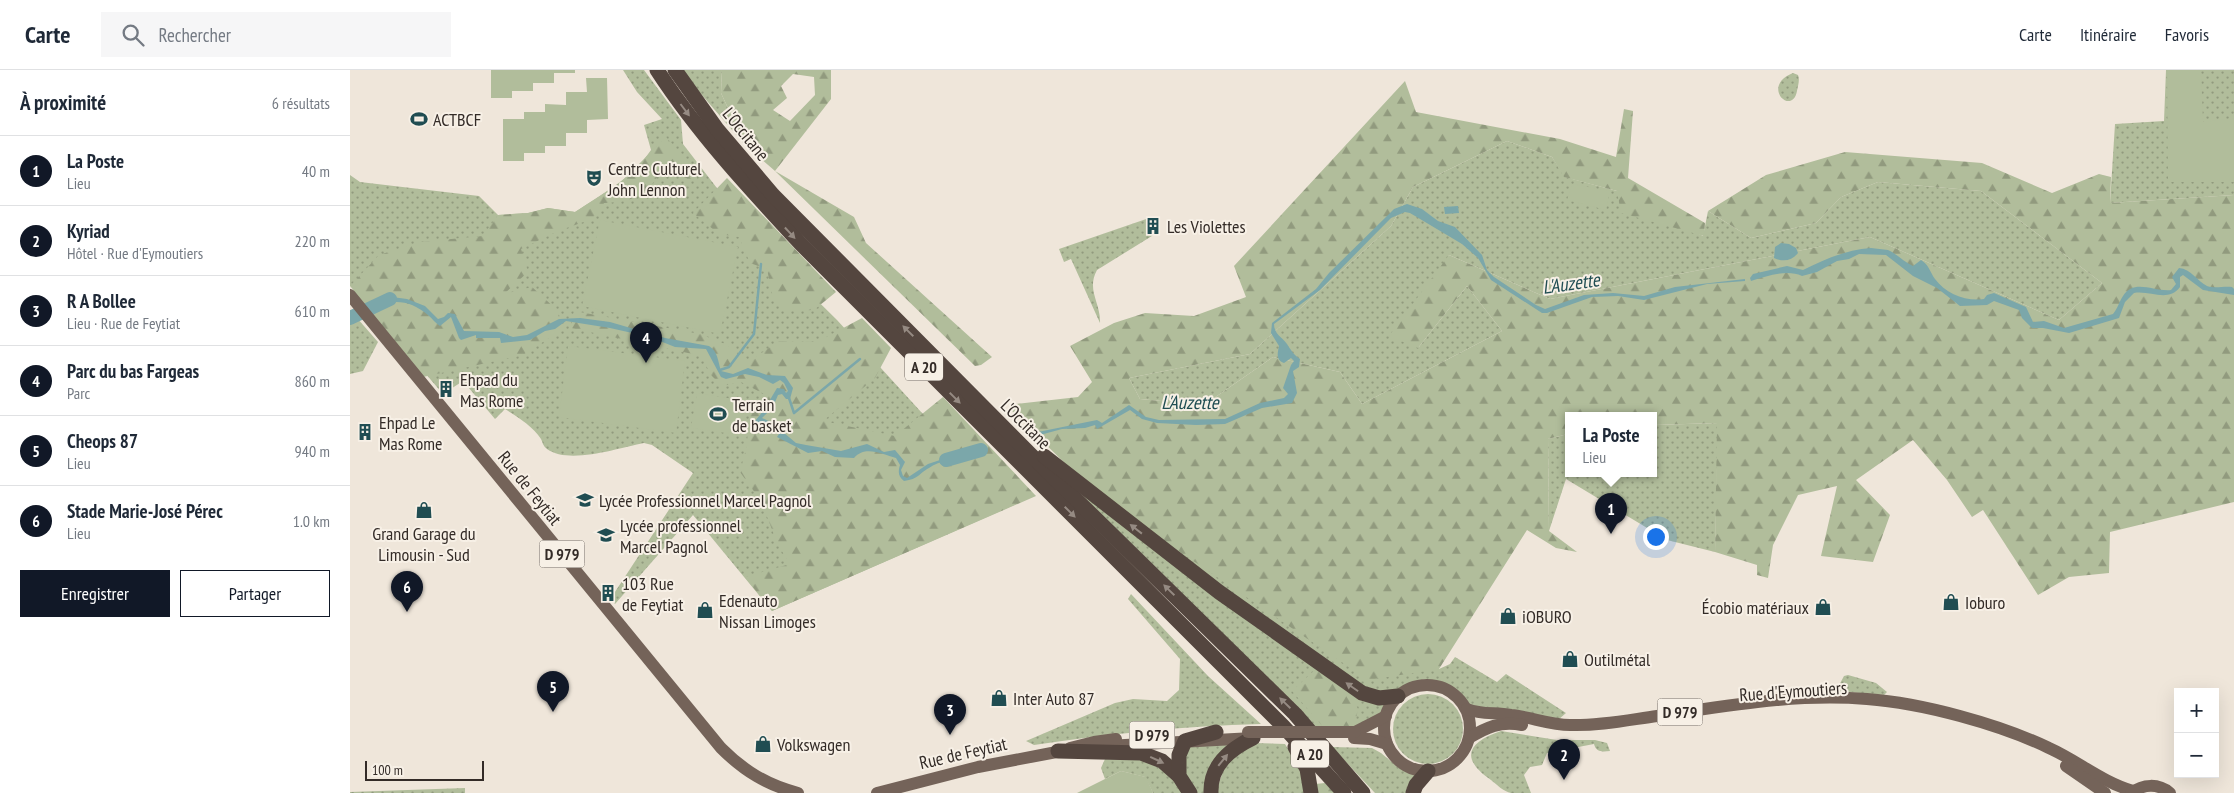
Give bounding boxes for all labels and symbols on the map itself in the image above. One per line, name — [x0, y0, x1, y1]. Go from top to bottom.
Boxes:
one-way arrow — [680, 103, 690, 117]
street label: L'Occitane — [718, 103, 774, 165]
place label: ACTBCF — [433, 108, 481, 131]
sports icon: ACTBCF — [409, 109, 429, 129]
place label: Centre Culturel John Lennon — [607, 157, 702, 201]
theatre icon: Centre Culturel John Lennon — [584, 168, 604, 188]
place label: Les Violettes — [1167, 215, 1246, 238]
building icon: Les Violettes — [1143, 216, 1163, 236]
one-way arrow — [784, 227, 796, 239]
water label: L'Auzette — [1541, 267, 1602, 299]
pin: 4 — [630, 322, 662, 363]
one-way arrow — [902, 325, 914, 337]
road number: A 20 — [905, 354, 943, 380]
place label: Ehpad du Mas Rome — [460, 368, 523, 412]
building icon: Ehpad du Mas Rome — [436, 379, 456, 399]
water label: L'Auzette — [1161, 390, 1220, 414]
one-way arrow — [948, 392, 960, 404]
place label: Terrain de basket — [732, 393, 791, 437]
street label: L'Occitane — [996, 394, 1056, 454]
sports icon: Terrain de basket — [708, 404, 728, 424]
place label: Ehpad Le Mas Rome — [379, 411, 442, 455]
building icon: Ehpad Le Mas Rome — [355, 422, 375, 442]
street label: Rue de Feytiat — [493, 446, 567, 530]
place label: Lycée Professionnel Marcel Pagnol — [599, 489, 812, 512]
school or university icon: Lycée Professionnel Marcel Pagnol — [575, 490, 595, 510]
pin: 1 — [1595, 493, 1627, 534]
shop icon: Grand Garage du Limousin - Sud — [414, 500, 434, 520]
one-way arrow — [1064, 506, 1076, 518]
place label: Lycée professionnel Marcel Pagnol — [620, 514, 742, 558]
place label: Grand Garage du Limousin - Sud — [372, 522, 476, 566]
one-way arrow — [1129, 524, 1143, 534]
your location — [1643, 524, 1669, 550]
school or university icon: Lycée professionnel Marcel Pagnol — [596, 525, 616, 545]
road number: D 979 — [540, 540, 584, 568]
pin: 6 — [391, 571, 423, 612]
place label: 103 Rue de Feytiat — [622, 572, 683, 616]
building icon: 103 Rue de Feytiat — [598, 583, 618, 603]
one-way arrow — [1163, 584, 1175, 596]
place label: Edenauto Nissan Limoges — [719, 589, 816, 633]
place label: Ioburo — [1965, 591, 2006, 614]
shop icon: Ioburo — [1941, 592, 1961, 612]
place label: Écobio matériaux — [1702, 596, 1810, 619]
shop icon: Écobio matériaux — [1813, 597, 1833, 617]
shop icon: Edenauto Nissan Limoges — [695, 600, 715, 620]
place label: iOBURO — [1522, 605, 1572, 628]
shop icon: iOBURO — [1498, 606, 1518, 626]
place label: Outilmétal — [1584, 648, 1651, 671]
shop icon: Outilmétal — [1560, 649, 1580, 669]
pin: 5 — [537, 671, 569, 712]
street label: Rue d'Eymoutiers — [1738, 676, 1848, 706]
one-way arrow — [1345, 682, 1359, 692]
place label: Inter Auto 87 — [1013, 687, 1095, 710]
shop icon: Inter Auto 87 — [989, 688, 1009, 708]
pin: 3 — [934, 694, 966, 735]
one-way arrow — [1279, 698, 1291, 710]
road number: D 979 — [1658, 698, 1702, 726]
road number: D 979 — [1130, 722, 1174, 748]
street label: Rue de Feytiat — [917, 732, 1009, 774]
place label: Volkswagen — [776, 733, 850, 756]
shop icon: Volkswagen — [753, 734, 773, 754]
pin: 2 — [1548, 739, 1580, 780]
road number: A 20 — [1291, 741, 1329, 768]
one-way arrow — [1218, 753, 1229, 766]
one-way arrow — [1150, 756, 1164, 764]
scale bar — [365, 758, 484, 781]

